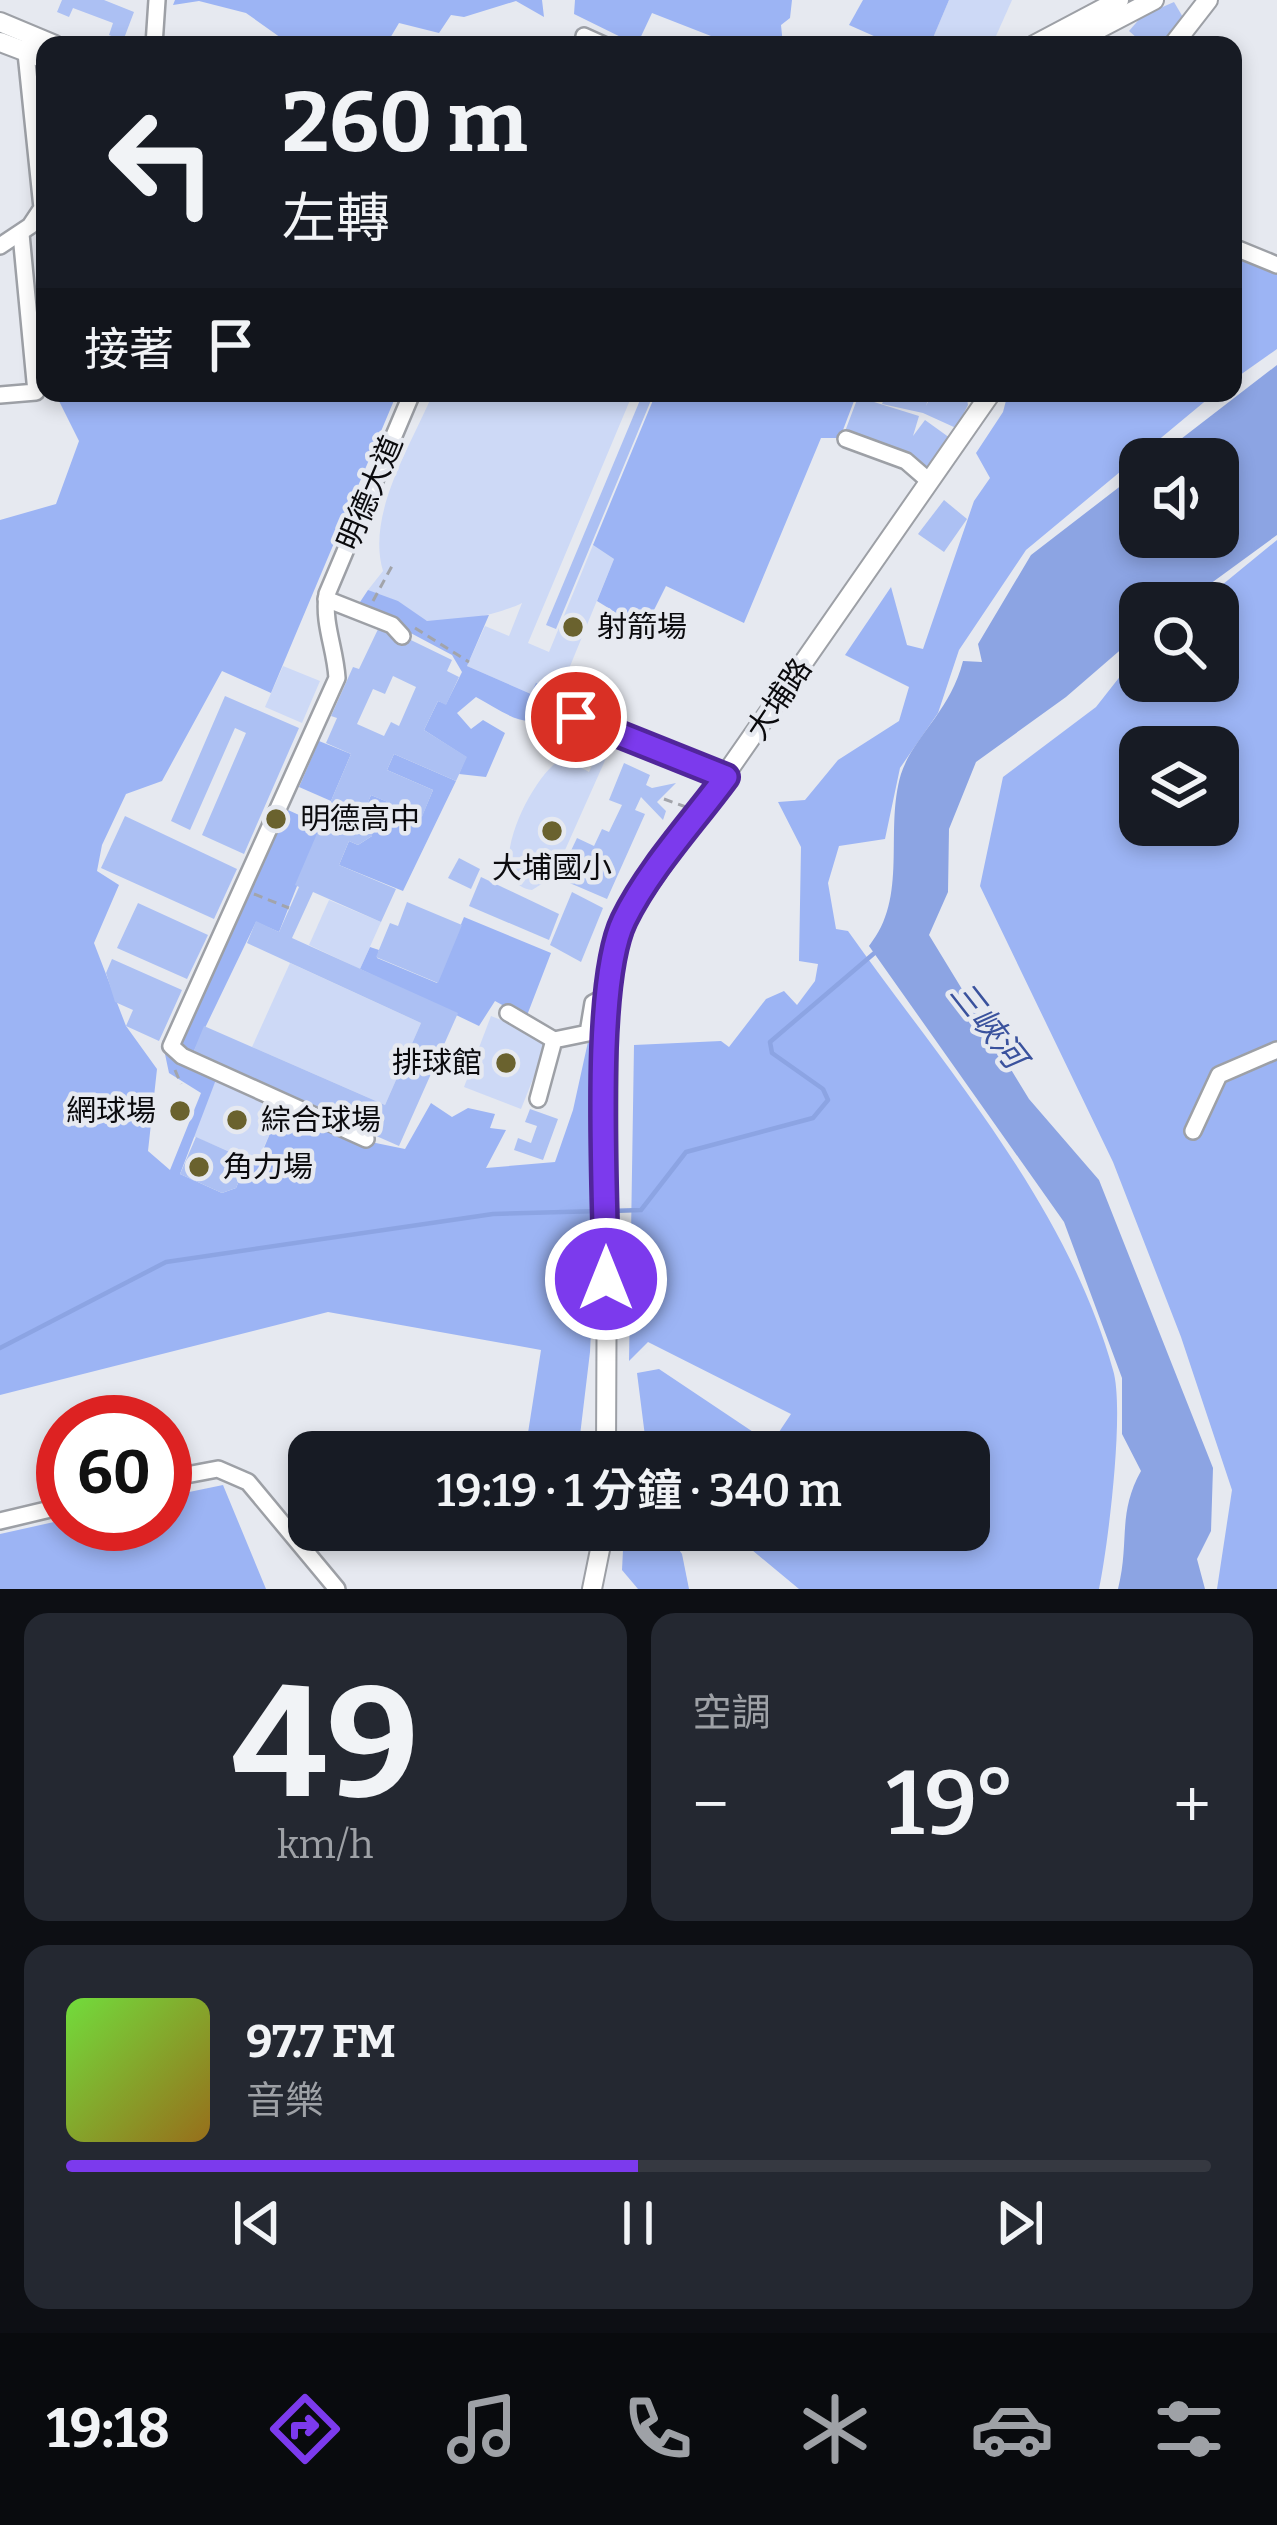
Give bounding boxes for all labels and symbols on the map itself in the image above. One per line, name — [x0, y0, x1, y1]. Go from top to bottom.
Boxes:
street label: 明德大道 — [330, 431, 410, 555]
place label: 射箭場 — [597, 609, 687, 645]
marker: 射箭場 — [560, 614, 586, 640]
street label: 大埔路 — [739, 652, 819, 746]
pin — [525, 666, 627, 768]
place label: 明德高中 — [300, 801, 420, 837]
marker: 明德高中 — [263, 806, 289, 832]
marker: 大埔國小 — [539, 818, 565, 844]
place label: 大埔國小 — [492, 850, 612, 886]
water label: 三峽河 — [942, 974, 1038, 1081]
place label: 排球館 — [392, 1045, 482, 1081]
marker: 排球館 — [493, 1050, 519, 1076]
place label: 網球場 — [66, 1093, 156, 1129]
marker: 網球場 — [167, 1098, 193, 1124]
place label: 綜合球場 — [261, 1102, 381, 1138]
marker: 綜合球場 — [224, 1107, 250, 1133]
place label: 角力場 — [223, 1149, 313, 1185]
marker: 角力場 — [186, 1154, 212, 1180]
position arrow — [543, 1216, 669, 1342]
speed limit sign: 60 — [36, 1395, 192, 1551]

